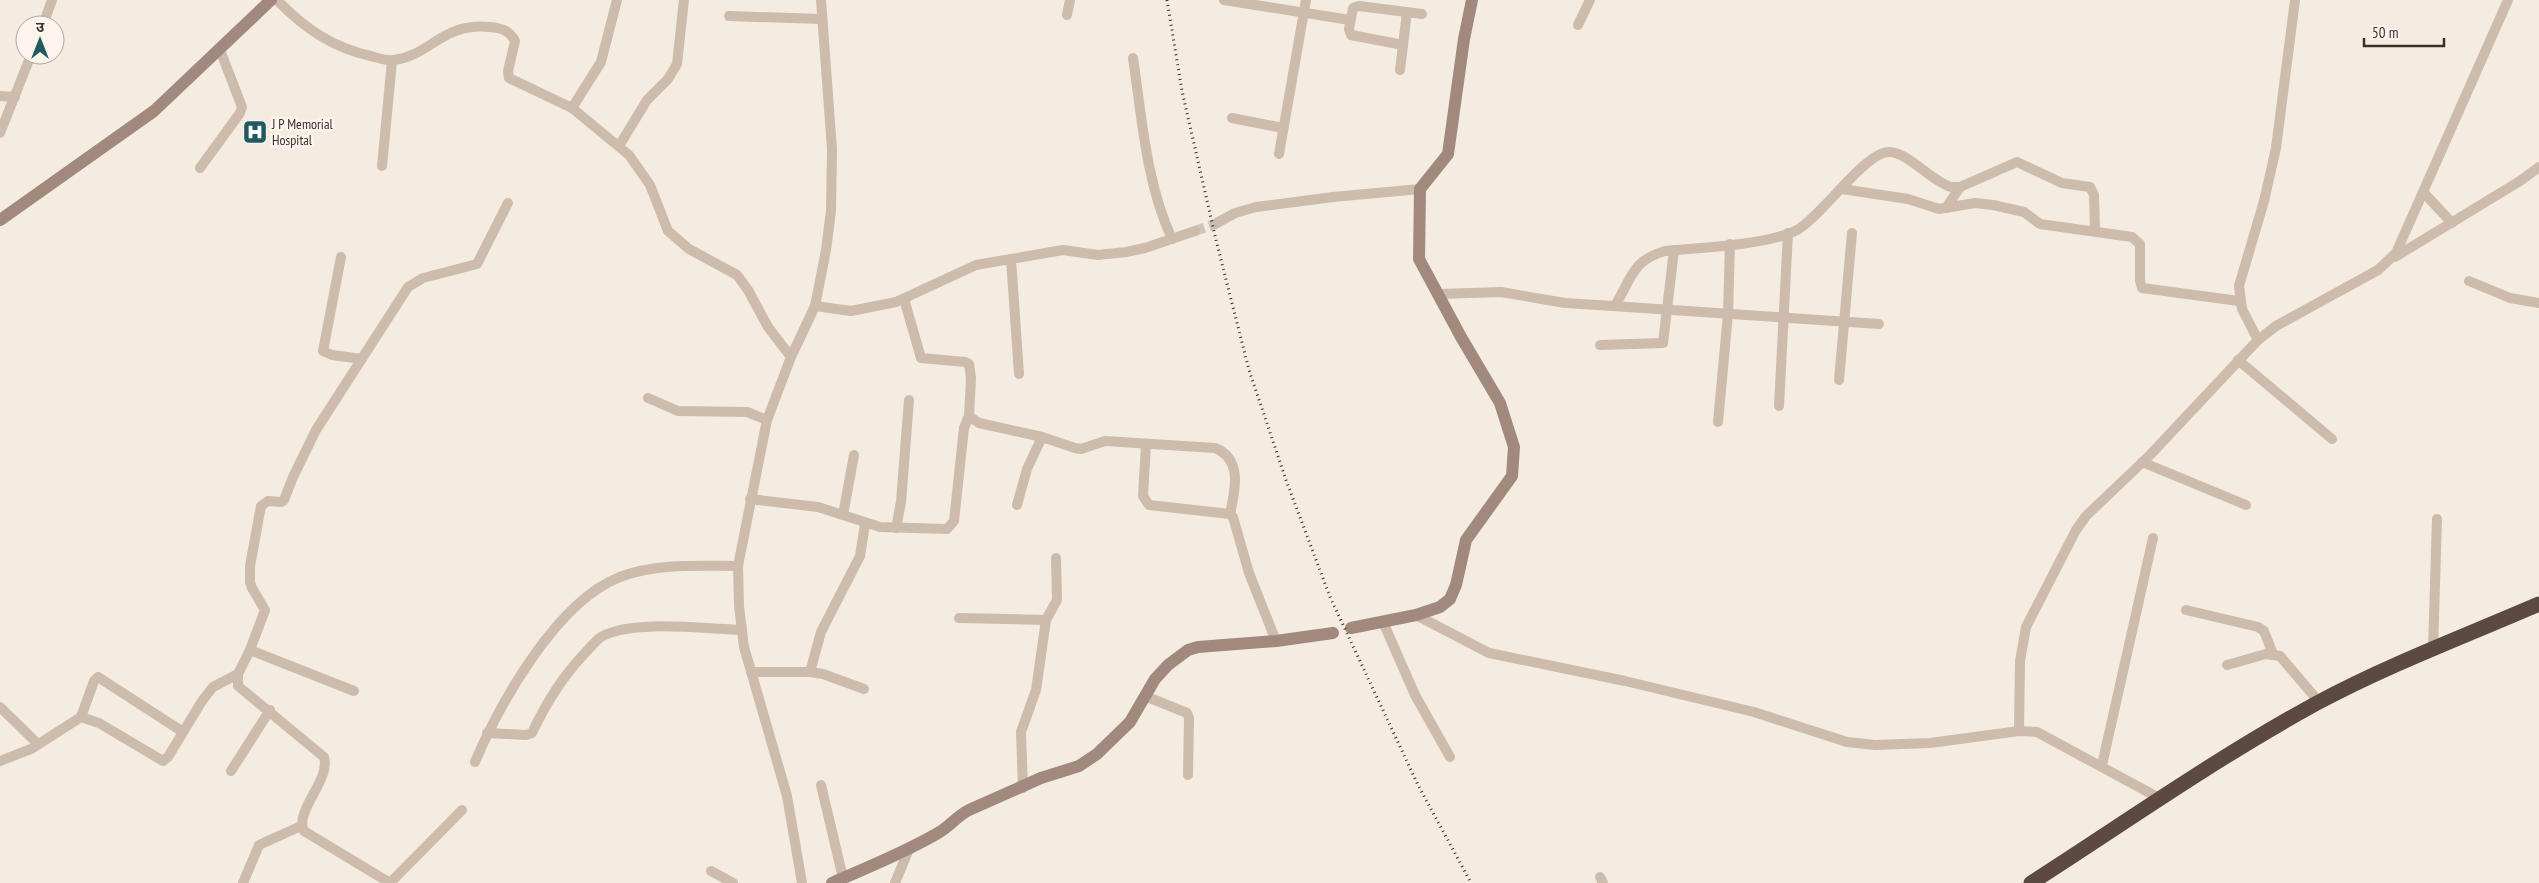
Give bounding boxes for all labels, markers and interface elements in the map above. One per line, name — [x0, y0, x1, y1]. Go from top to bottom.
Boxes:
north arrow — [15, 15, 65, 65]
scale bar — [2364, 15, 2444, 47]
text: उ — [36, 18, 45, 36]
text: 50 m — [2372, 23, 2398, 42]
place label: J P Memorial Hospital — [271, 115, 334, 149]
hospital icon: J P Memorial Hospital — [242, 119, 268, 145]

